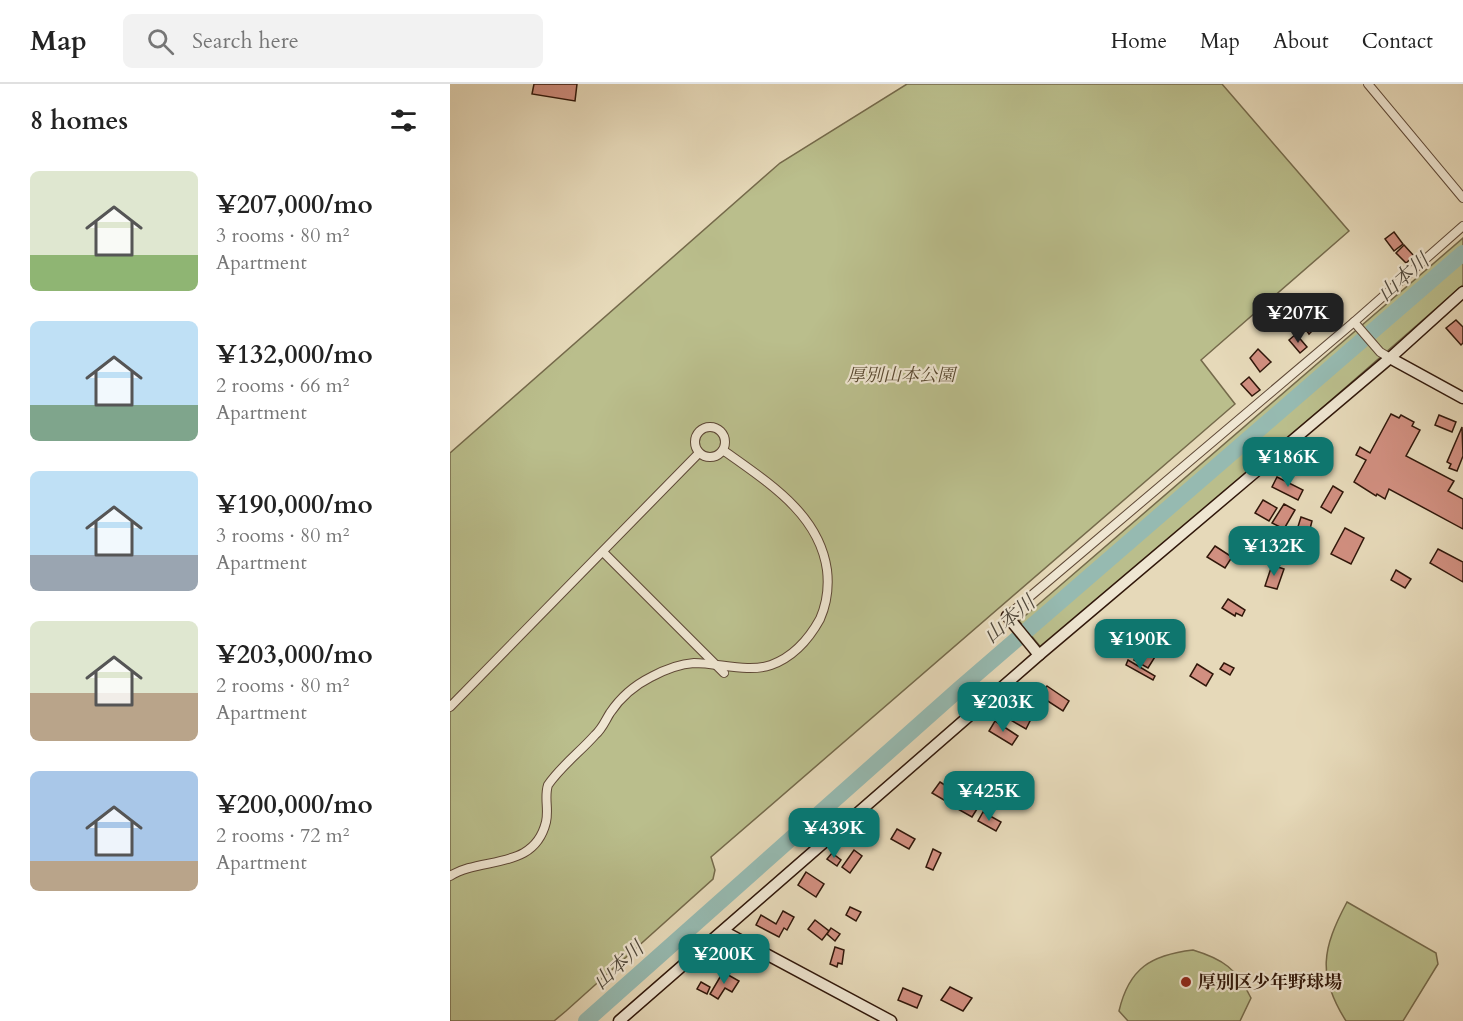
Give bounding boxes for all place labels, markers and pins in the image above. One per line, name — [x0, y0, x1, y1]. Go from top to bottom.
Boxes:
pin: ¥207K — [1256, 293, 1340, 344]
pin: ¥186K — [1246, 437, 1330, 488]
pin: ¥132K — [1232, 526, 1316, 577]
pin: ¥190K — [1098, 619, 1182, 670]
pin: ¥203K — [961, 682, 1045, 733]
pin: ¥425K — [947, 771, 1031, 822]
pin: ¥439K — [792, 808, 876, 859]
pin: ¥200K — [682, 934, 766, 985]
place label: 厚別区少年野球場 — [1198, 970, 1342, 995]
marker: 厚別区少年野球場 — [1179, 975, 1193, 989]

